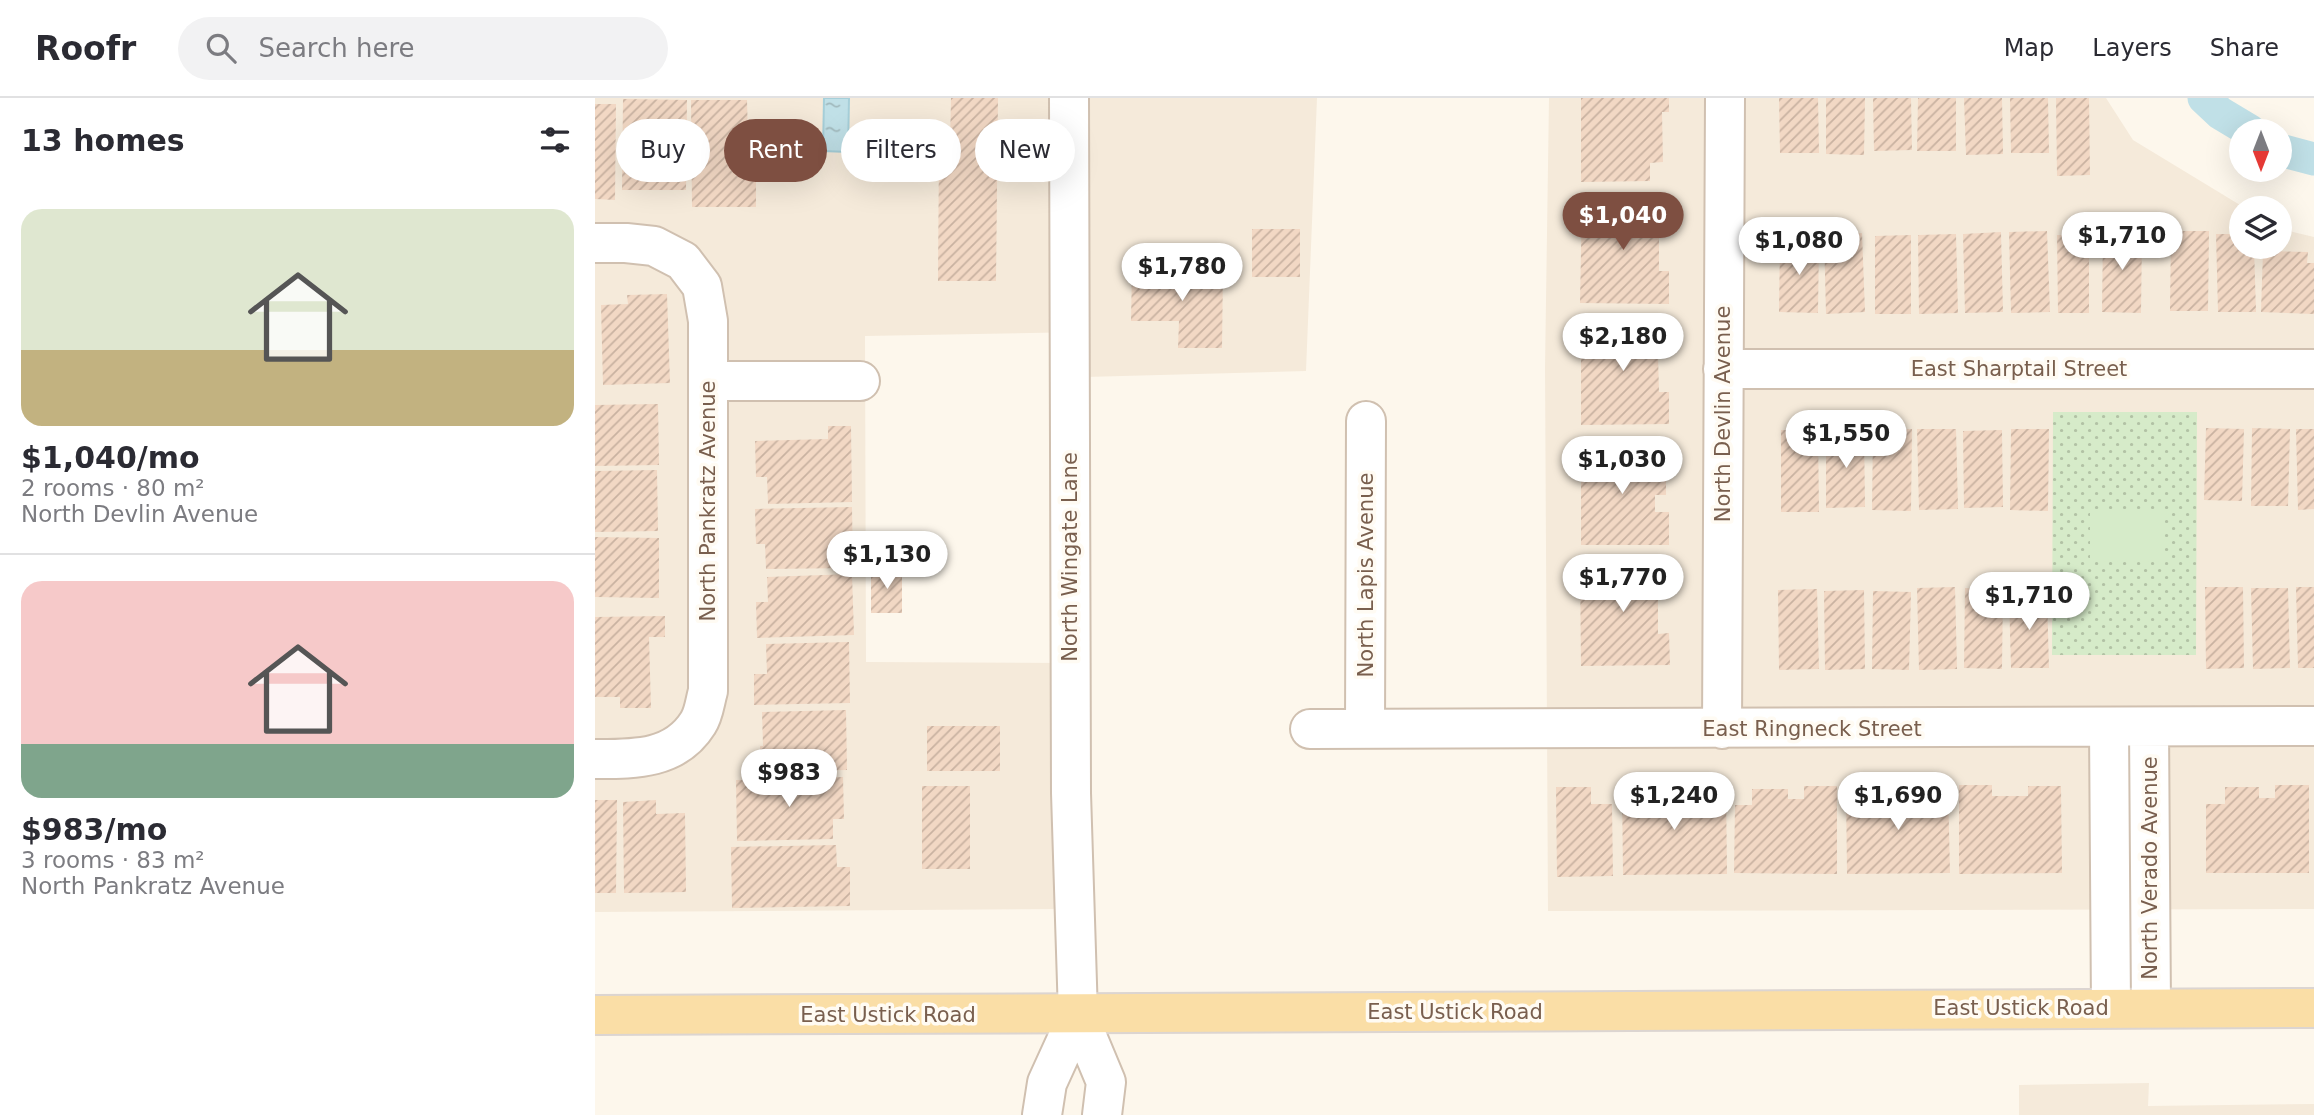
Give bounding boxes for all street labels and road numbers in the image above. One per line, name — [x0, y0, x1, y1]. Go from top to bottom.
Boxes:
street label: North Devlin Avenue — [1711, 306, 1735, 522]
street label: East Sharptail Street — [1911, 357, 2127, 381]
street label: North Pankratz Avenue — [696, 381, 720, 621]
street label: North Wingate Lane — [1058, 452, 1082, 662]
street label: North Lapis Avenue — [1354, 473, 1378, 677]
street label: East Ringneck Street — [1702, 717, 1922, 741]
street label: North Verado Avenue — [2138, 756, 2162, 980]
street label: East Ustick Road — [1933, 996, 2109, 1020]
street label: East Ustick Road — [1367, 1000, 1543, 1024]
street label: East Ustick Road — [800, 1003, 976, 1027]

